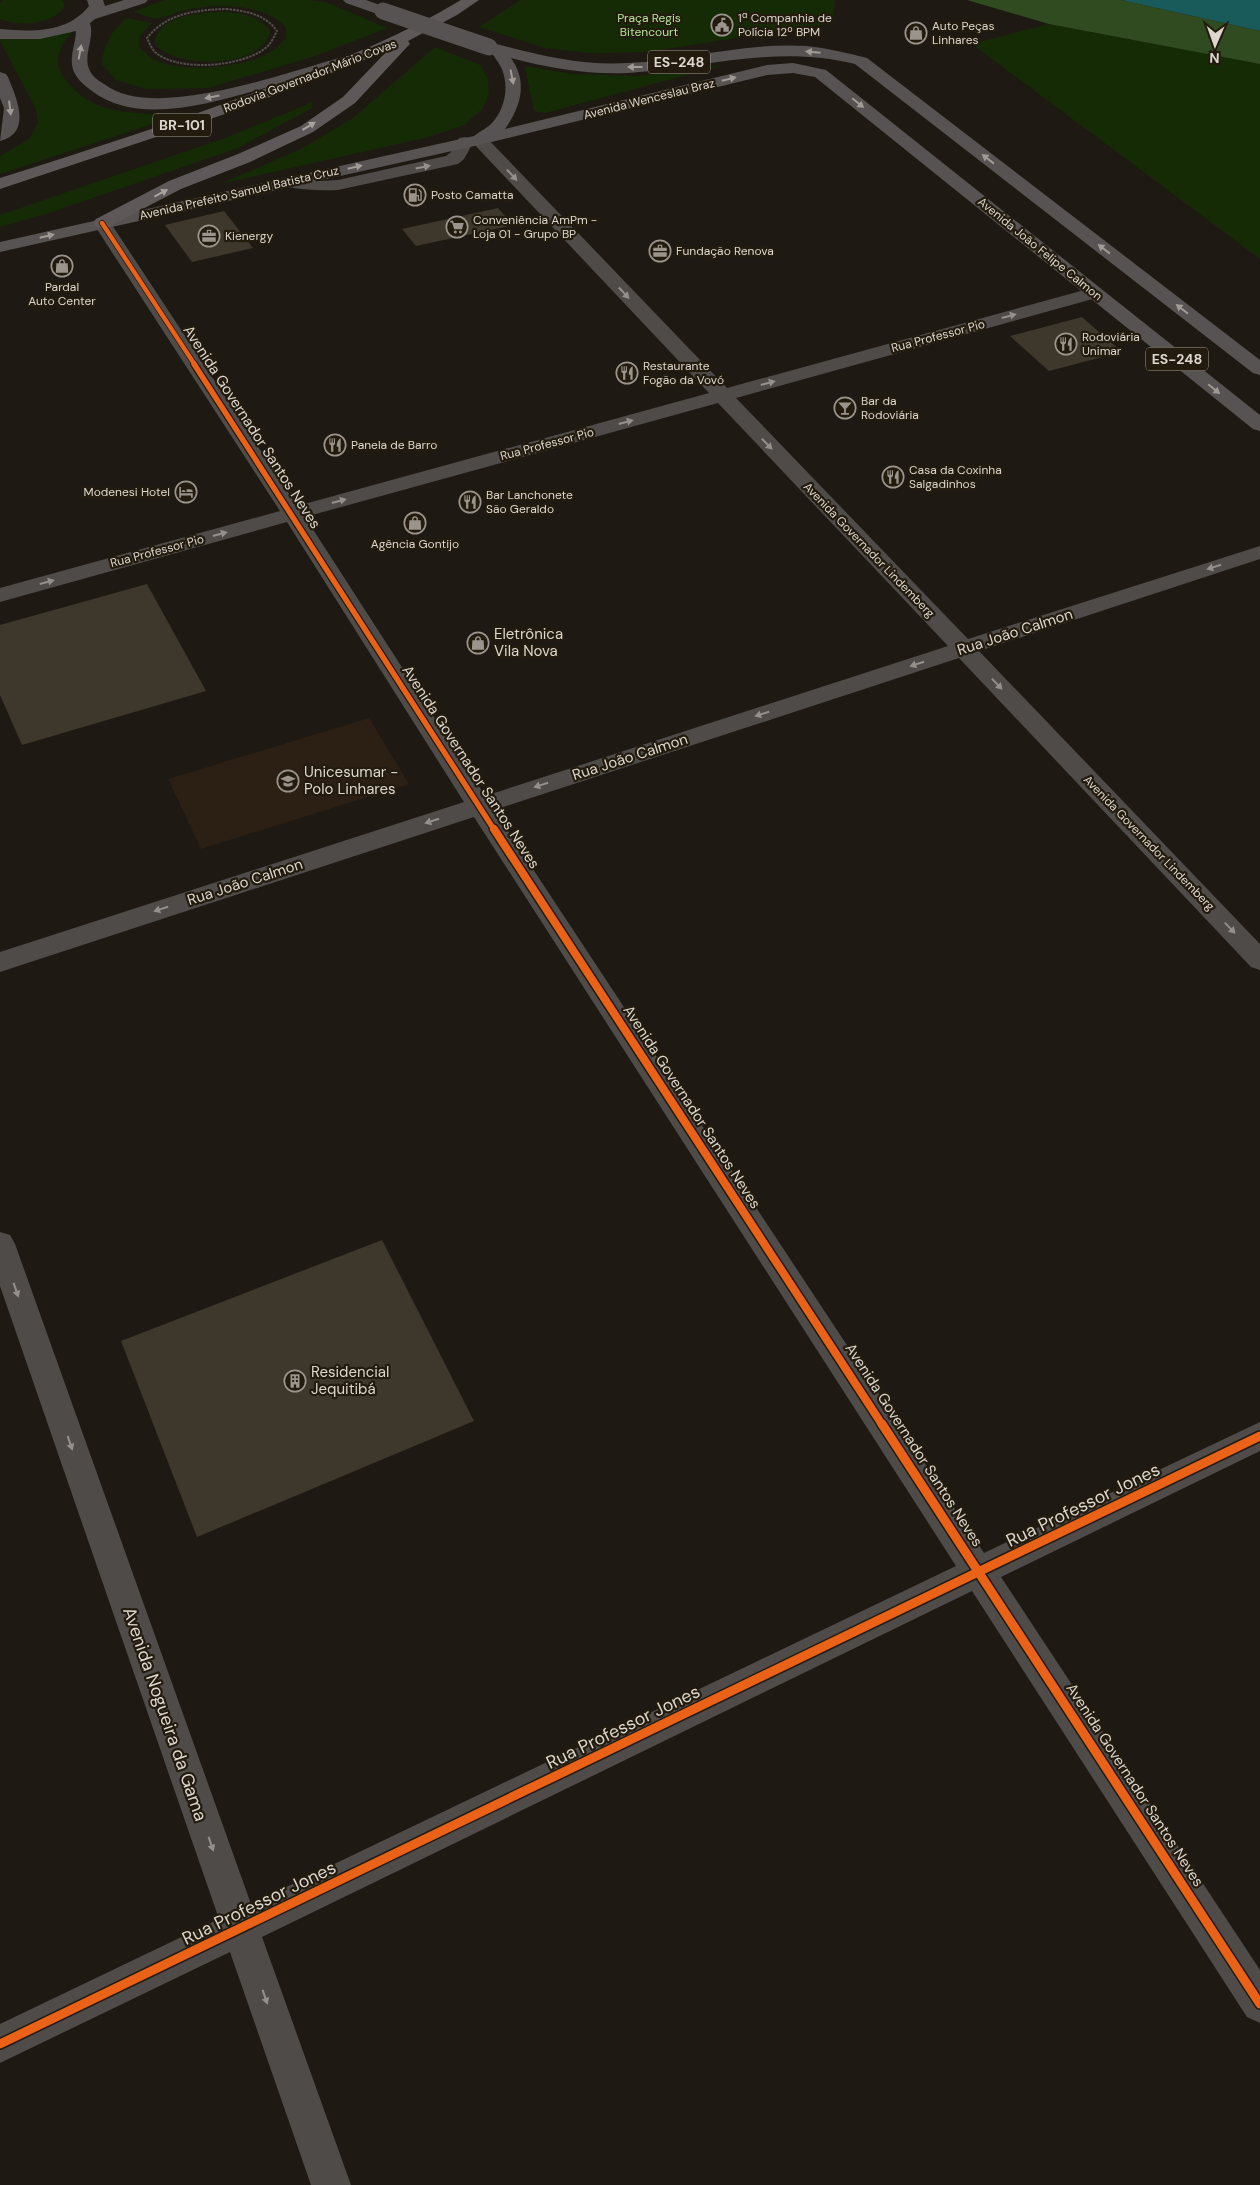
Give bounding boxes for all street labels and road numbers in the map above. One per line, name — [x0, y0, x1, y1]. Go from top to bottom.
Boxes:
street label: Rodovia Governador Mário Covas — [221, 36, 399, 116]
road number: ES-248 — [648, 51, 710, 74]
street label: Avenida Wenceslau Braz — [582, 75, 716, 123]
road number: BR-101 — [153, 114, 211, 136]
street label: Avenida Prefeito Samuel Batista Cruz — [138, 162, 340, 224]
street label: Avenida João Felipe Calmon — [974, 194, 1106, 304]
street label: Rua Professor Pio — [889, 316, 987, 356]
street label: Avenida Governador Santos Neves — [179, 321, 325, 533]
road number: ES-248 — [1146, 348, 1208, 370]
street label: Rua Professor Pio — [498, 424, 596, 464]
street label: Avenida Governador Lindemberg — [800, 479, 938, 621]
street label: Rua Professor Pio — [108, 531, 206, 571]
street label: Rua João Calmon — [955, 604, 1075, 660]
street label: Avenida Governador Santos Neves — [398, 661, 544, 873]
street label: Rua João Calmon — [570, 729, 690, 785]
street label: Avenida Governador Lindemberg — [1080, 772, 1218, 914]
street label: Rua João Calmon — [185, 854, 305, 910]
street label: Avenida Governador Santos Neves — [619, 1001, 765, 1213]
street label: Avenida Governador Santos Neves — [841, 1339, 987, 1551]
street label: Rua Professor Jones — [1002, 1457, 1164, 1553]
street label: Avenida Nogueira da Gama — [117, 1604, 213, 1824]
street label: Rua Professor Jones — [542, 1679, 704, 1775]
street label: Avenida Governador Santos Neves — [1062, 1679, 1208, 1891]
street label: Rua Professor Jones — [178, 1855, 340, 1951]

